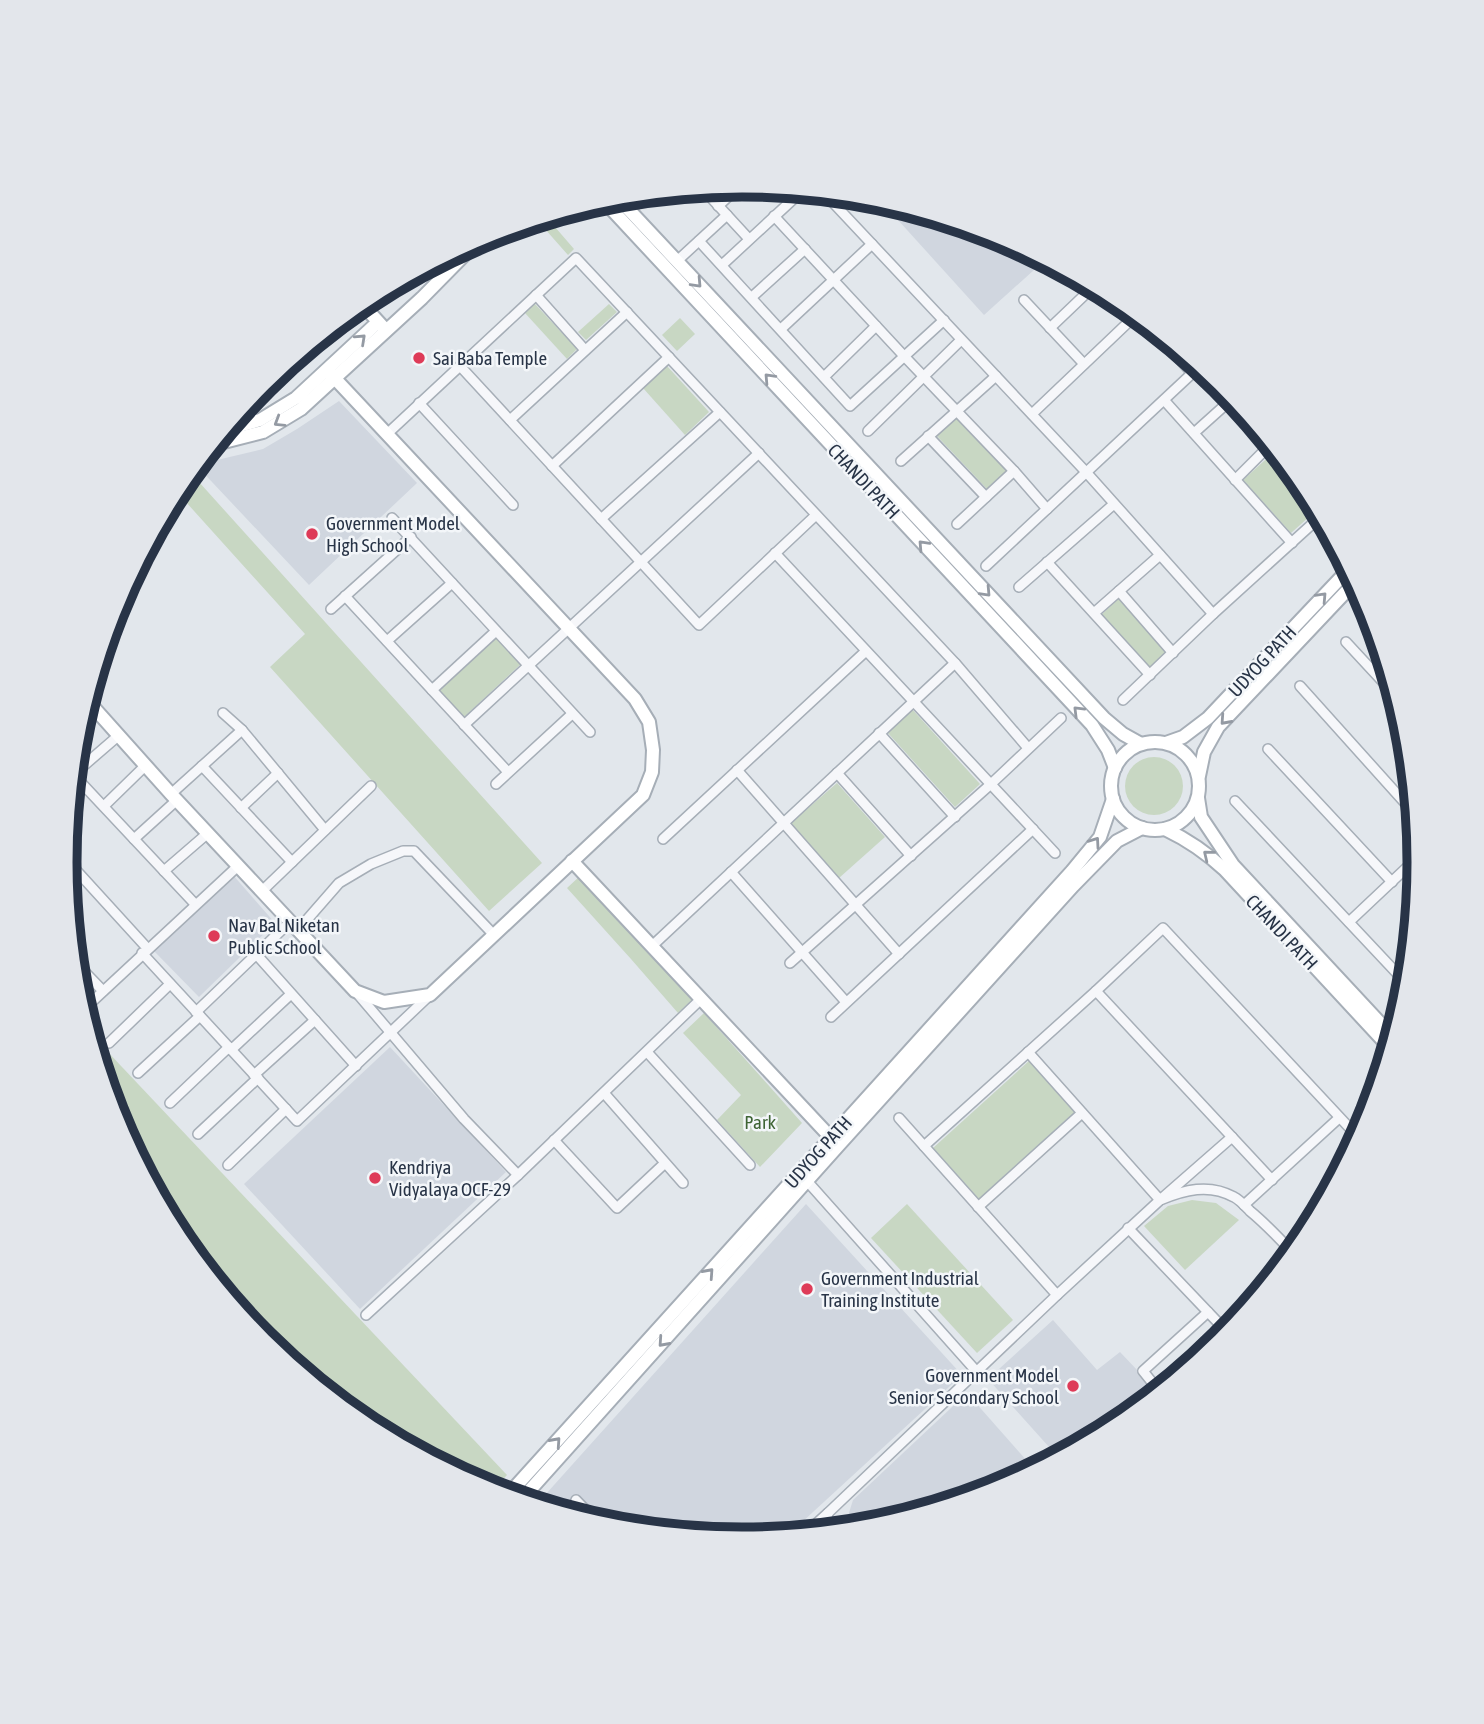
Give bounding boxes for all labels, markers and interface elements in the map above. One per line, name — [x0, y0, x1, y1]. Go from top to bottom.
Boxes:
one-way arrow — [689, 275, 701, 288]
one-way arrow — [353, 334, 366, 347]
place label: Sai Baba Temple — [433, 347, 547, 369]
marker: Sai Baba Temple — [411, 350, 427, 366]
one-way arrow — [764, 373, 777, 386]
one-way arrow — [273, 414, 286, 427]
street label: CHANDI PATH — [824, 439, 904, 523]
place label: Government Model High School — [326, 512, 460, 556]
marker: Government Model High School — [304, 526, 320, 542]
one-way arrow — [919, 540, 932, 553]
one-way arrow — [978, 584, 990, 597]
one-way arrow — [1314, 593, 1327, 606]
street label: UDYOG PATH — [1223, 621, 1301, 701]
one-way arrow — [1074, 706, 1087, 719]
one-way arrow — [1221, 712, 1234, 725]
one-way arrow — [1087, 837, 1099, 850]
one-way arrow — [1203, 851, 1216, 863]
street label: CHANDI PATH — [1242, 890, 1322, 974]
place label: Nav Bal Niketan Public School — [228, 914, 340, 958]
marker: Nav Bal Niketan Public School — [206, 928, 222, 944]
park label: Park — [744, 1111, 777, 1133]
street label: UDYOG PATH — [780, 1111, 856, 1193]
place label: Kendriya Vidyalaya OCF-29 — [389, 1156, 511, 1200]
marker: Kendriya Vidyalaya OCF-29 — [367, 1170, 383, 1186]
place label: Government Industrial Training Institute — [821, 1267, 979, 1311]
one-way arrow — [701, 1268, 713, 1281]
marker: Government Industrial Training Institute — [799, 1281, 815, 1297]
one-way arrow — [659, 1334, 671, 1347]
place label: Government Model Senior Secondary School — [889, 1364, 1059, 1408]
marker: Government Model Senior Secondary School — [1065, 1378, 1081, 1394]
one-way arrow — [548, 1437, 561, 1450]

